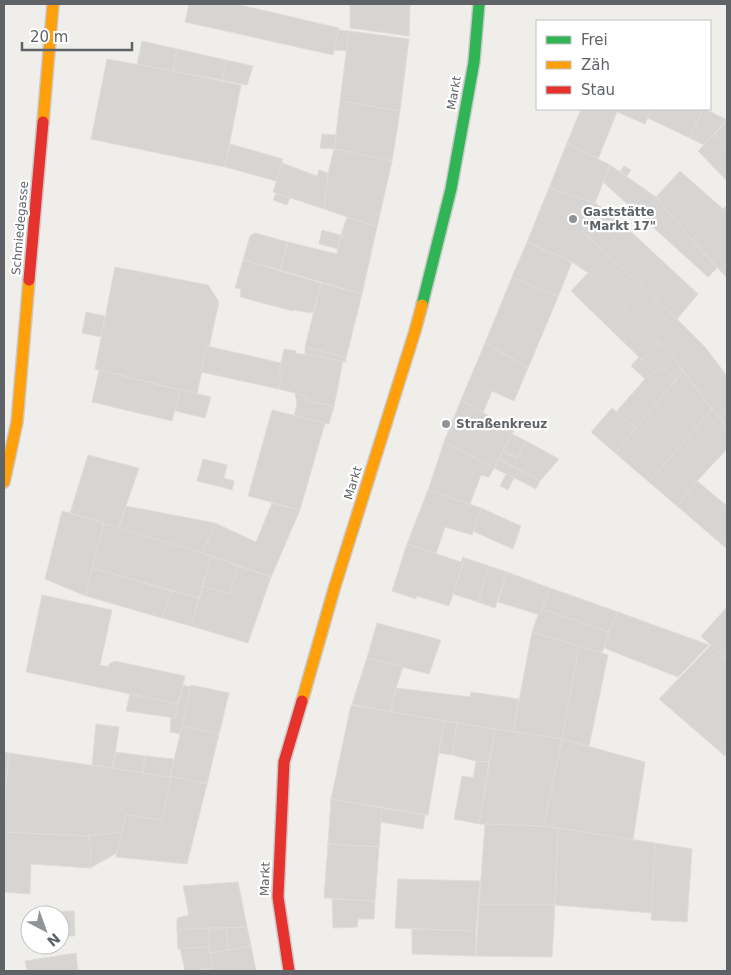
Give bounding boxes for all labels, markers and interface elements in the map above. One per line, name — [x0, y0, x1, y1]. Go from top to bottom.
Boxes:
scale bar — [22, 20, 132, 52]
legend — [536, 20, 711, 110]
text: 20 m — [30, 28, 68, 46]
text: Frei — [581, 31, 608, 49]
text: Zäh — [581, 56, 610, 74]
street label: Markt — [444, 75, 464, 111]
text: Stau — [581, 81, 615, 99]
street label: Schmiedegasse — [9, 181, 31, 275]
place label: Gaststätte "Markt 17" — [583, 205, 656, 233]
marker: Gaststätte "Markt 17" — [567, 213, 579, 225]
place label: Straßenkreuz — [456, 417, 547, 431]
marker: Straßenkreuz — [440, 418, 452, 430]
street label: Markt — [341, 464, 365, 501]
street label: Markt — [257, 861, 273, 896]
north arrow — [20, 905, 70, 955]
text: N — [44, 930, 63, 950]

